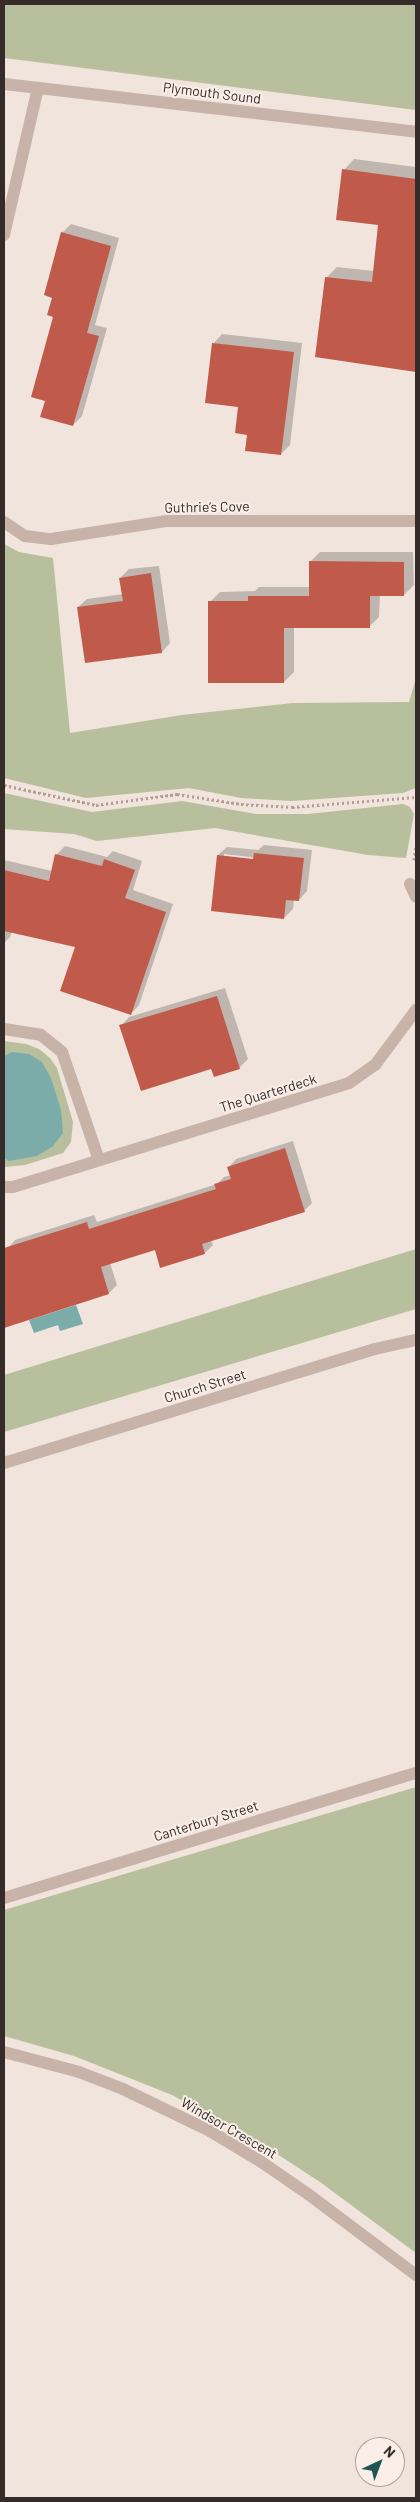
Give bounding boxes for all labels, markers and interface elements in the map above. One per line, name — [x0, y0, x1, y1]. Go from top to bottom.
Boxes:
street label: Plymouth Sound — [162, 79, 262, 107]
street label: Guthrie’s Cove — [164, 498, 250, 516]
street label: The Quarterdeck — [218, 1070, 318, 1116]
street label: Church Street — [162, 1366, 248, 1406]
street label: Canterbury Street — [152, 1797, 260, 1845]
street label: Windsor Crescent — [178, 2094, 280, 2162]
north arrow — [355, 2437, 405, 2487]
text: N — [381, 2442, 399, 2461]

